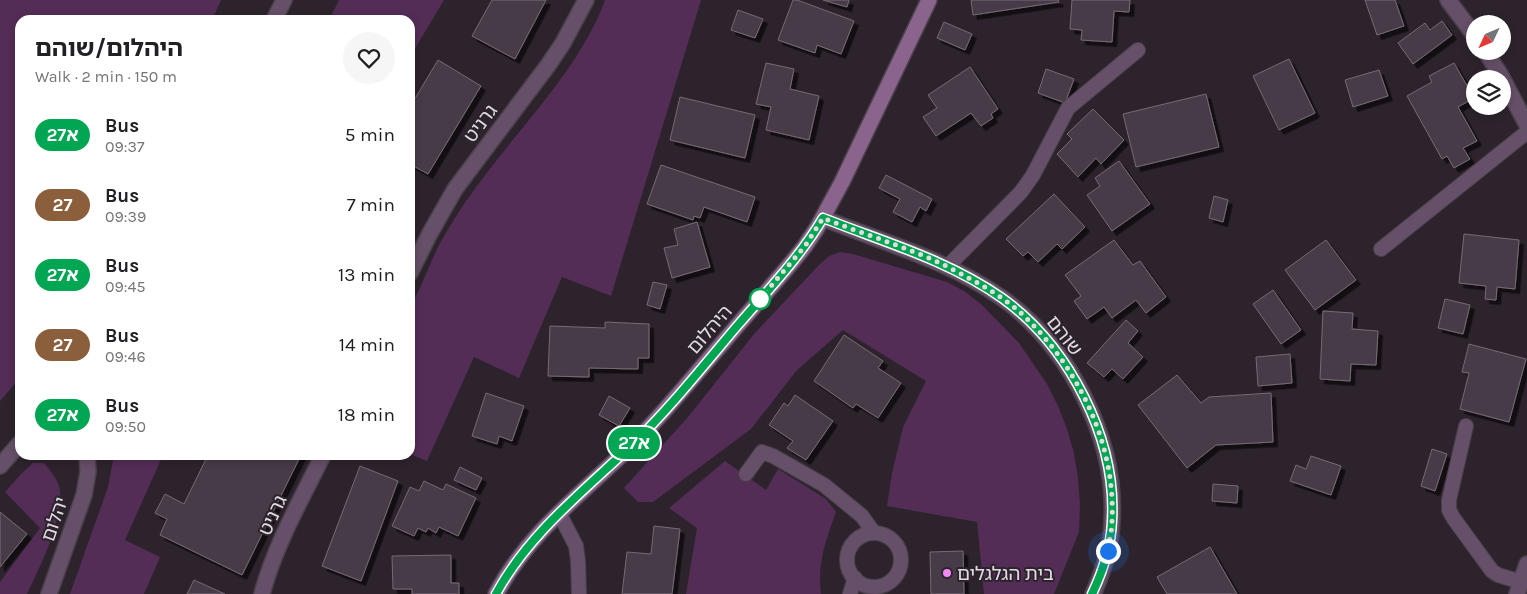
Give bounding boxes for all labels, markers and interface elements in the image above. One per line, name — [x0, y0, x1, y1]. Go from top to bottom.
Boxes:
north arrow — [1466, 15, 1511, 60]
map controls — [1466, 15, 1511, 115]
button: heart — [343, 32, 395, 84]
text: היהלום/שוהם — [35, 34, 183, 62]
text: Walk · 2 min · 150 m — [35, 67, 177, 86]
button: layers — [1466, 70, 1511, 115]
street label: גרניט — [460, 100, 502, 147]
text: Bus — [105, 115, 139, 137]
text: 27א — [46, 124, 79, 146]
text: 5 min — [345, 124, 395, 146]
text: 09:37 — [105, 137, 144, 156]
text: Bus — [105, 185, 139, 207]
text: 27 — [53, 194, 72, 216]
text: 7 min — [347, 194, 395, 216]
text: 09:39 — [105, 207, 146, 226]
text: Bus — [105, 255, 139, 277]
text: 27א — [46, 264, 79, 286]
text: 13 min — [338, 264, 395, 286]
text: 09:45 — [105, 277, 145, 296]
unlabelled marker — [749, 288, 771, 310]
street label: היהלום — [683, 301, 737, 359]
street label: שוהם — [1042, 311, 1087, 360]
text: Bus — [105, 325, 139, 347]
text: 27 — [53, 334, 72, 356]
text: 14 min — [339, 334, 395, 356]
text: 09:46 — [105, 347, 146, 366]
text: Bus — [105, 395, 139, 417]
text: 27א — [46, 404, 79, 426]
text: 18 min — [338, 404, 395, 426]
text: 09:50 — [105, 417, 146, 436]
line badge: 27א — [605, 427, 663, 459]
text: 27א — [618, 432, 650, 454]
street label: גרניט — [254, 492, 292, 539]
street label: יהלום — [37, 494, 73, 544]
your location — [1096, 539, 1121, 564]
place label: בית הגלגלים — [957, 563, 1054, 585]
marker: בית הגלגלים — [941, 567, 953, 579]

